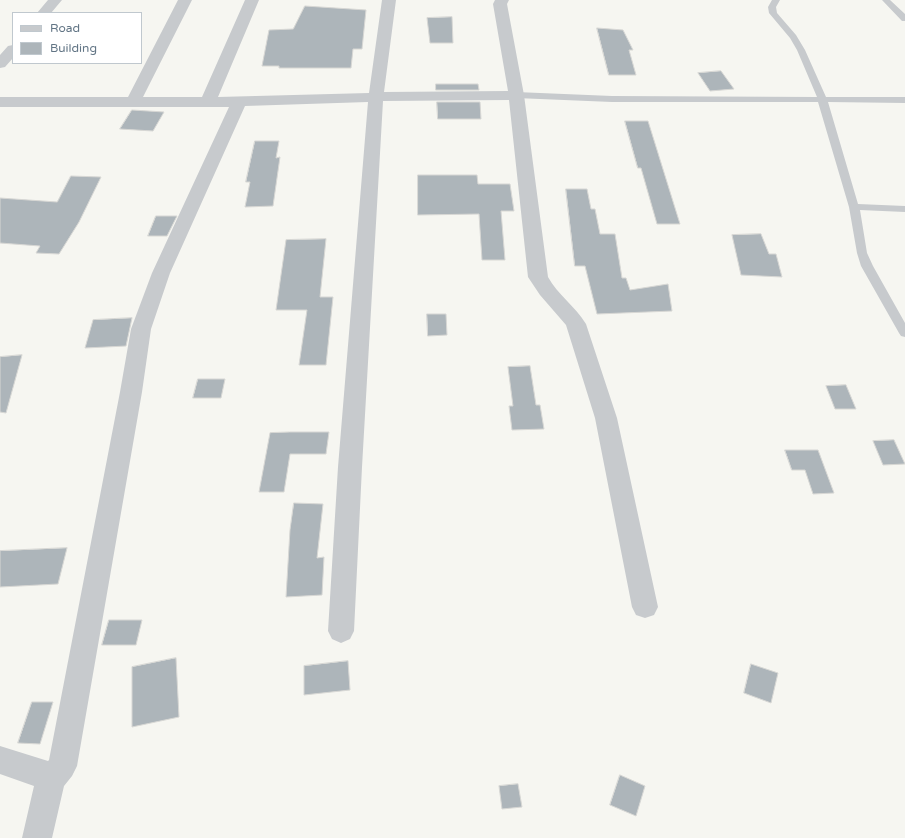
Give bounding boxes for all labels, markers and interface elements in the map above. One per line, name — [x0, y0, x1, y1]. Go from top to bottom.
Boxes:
legend — [12, 12, 142, 64]
text: Road — [50, 21, 80, 35]
text: Building — [50, 41, 97, 55]

